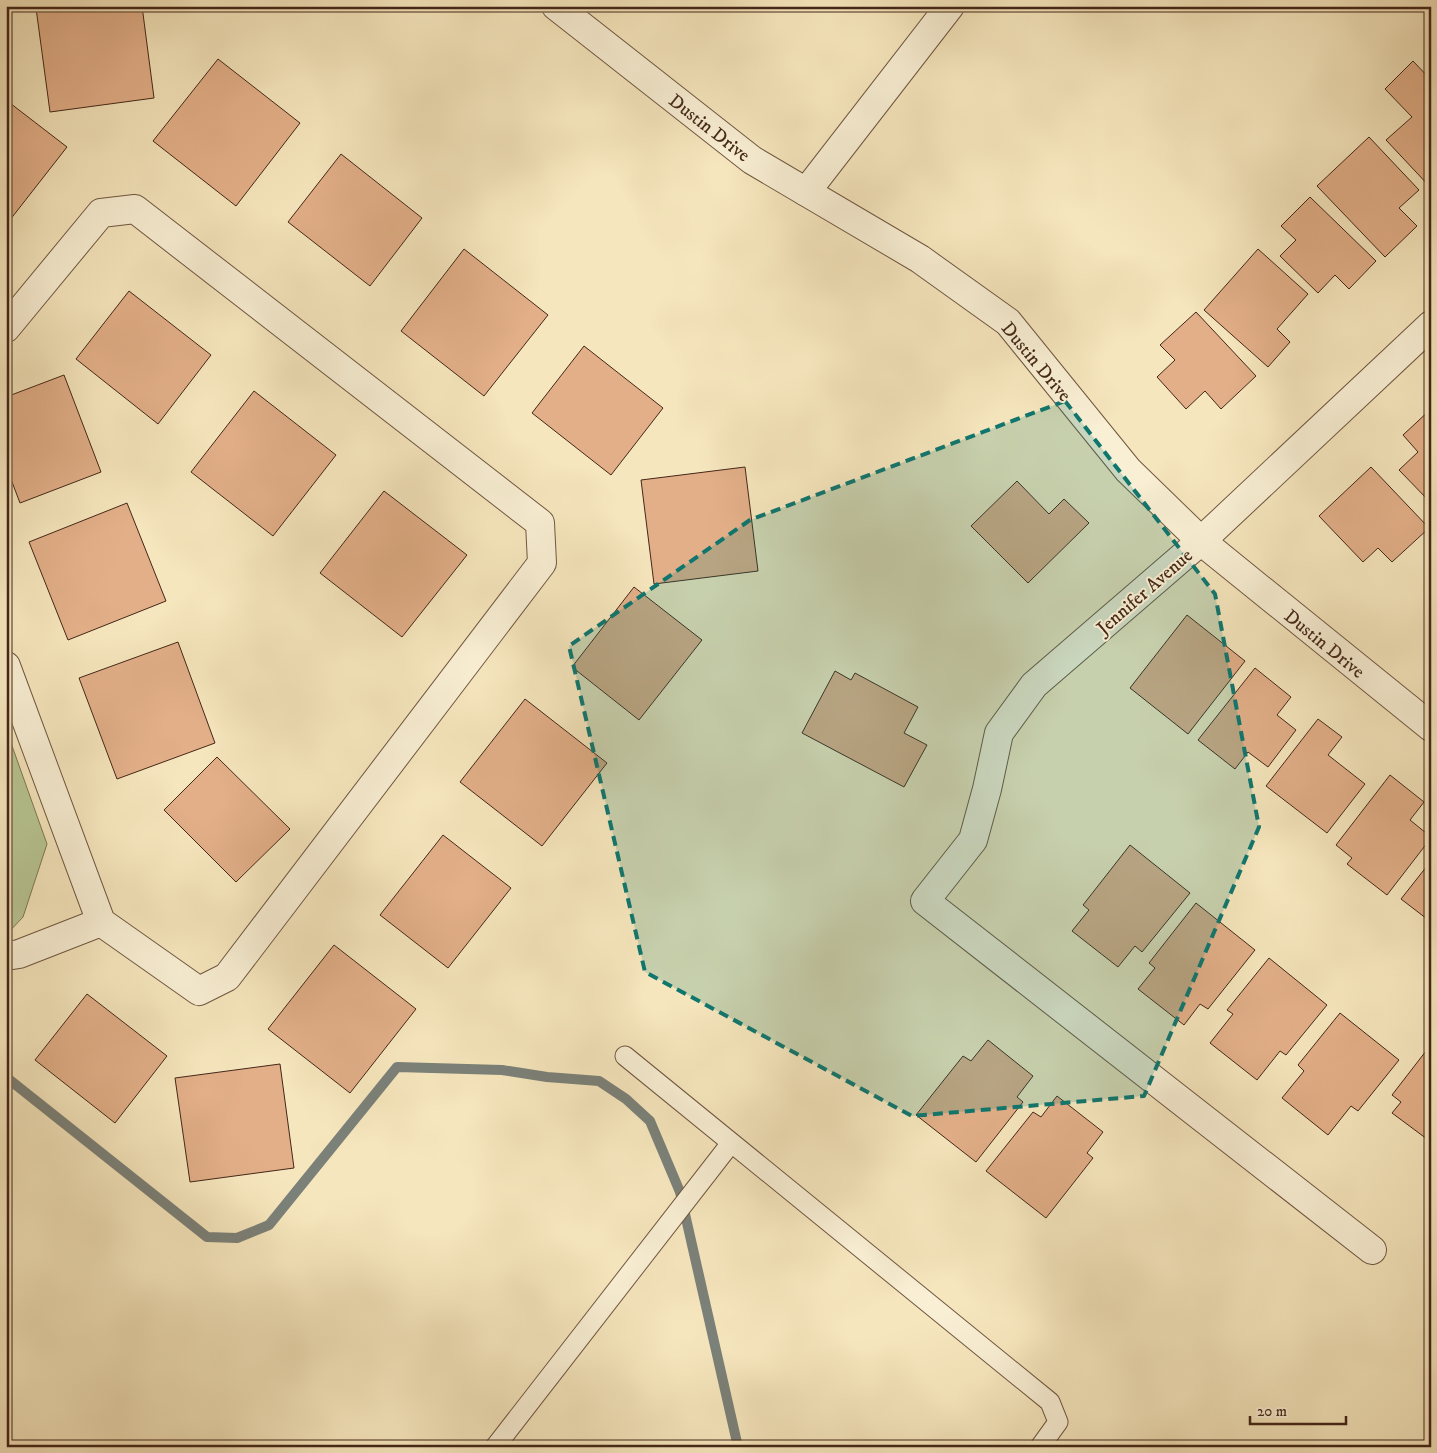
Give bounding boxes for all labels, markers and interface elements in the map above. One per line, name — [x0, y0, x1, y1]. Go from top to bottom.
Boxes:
street label: Dustin Drive — [664, 89, 754, 167]
street label: Dustin Drive — [996, 317, 1076, 407]
street label: Jennifer Avenue — [1091, 544, 1198, 641]
street label: Dustin Drive — [1279, 605, 1369, 684]
scale bar — [1250, 1393, 1346, 1425]
text: 20 m — [1257, 1402, 1287, 1421]

